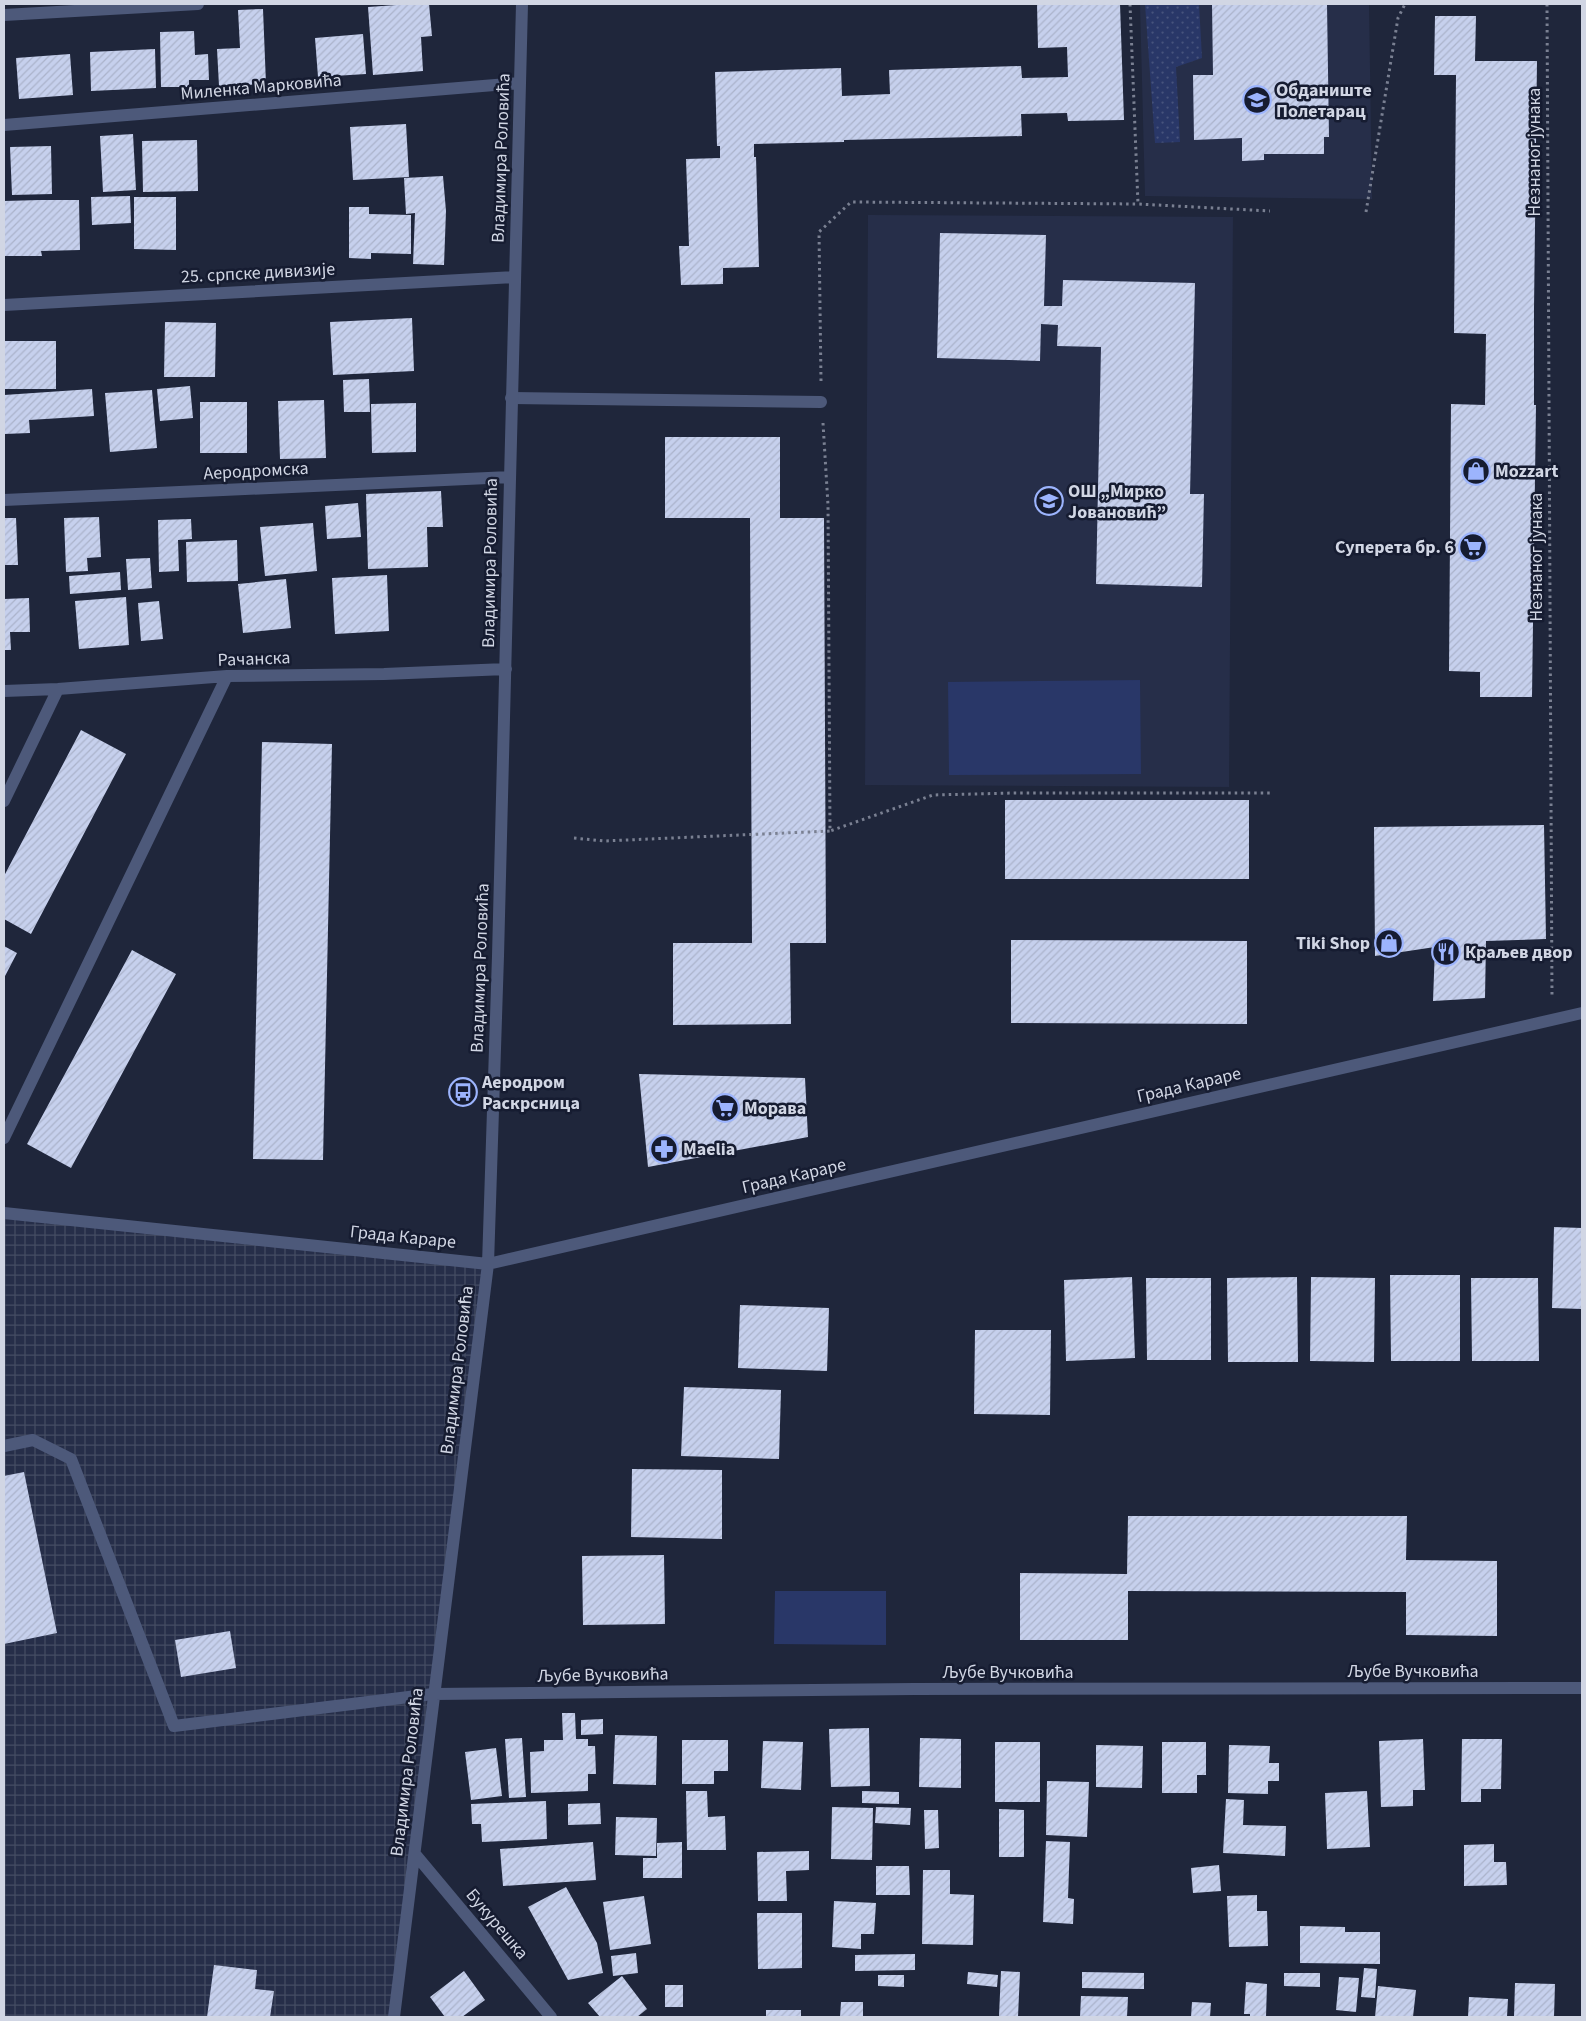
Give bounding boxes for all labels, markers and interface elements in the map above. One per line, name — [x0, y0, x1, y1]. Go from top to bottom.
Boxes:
street label: Миленка Марковића — [179, 67, 343, 107]
street label: Владимира Роловића — [486, 73, 516, 243]
place label: Обданиште Полетарац — [1276, 78, 1372, 124]
school or university icon: Обданиште Полетарац — [1242, 85, 1272, 115]
street label: Незнаног јунака — [1522, 88, 1547, 216]
street label: 25. српске дивизије — [180, 256, 336, 290]
street label: Аеродромска — [203, 456, 309, 486]
shop icon: Mozzart — [1461, 456, 1491, 486]
place label: Mozzart — [1495, 459, 1558, 484]
street label: Владимира Роловића — [476, 478, 504, 648]
place label: ОШ „Мирко Јовановић” — [1068, 479, 1166, 525]
school or university icon: ОШ „Мирко Јовановић” — [1034, 486, 1064, 516]
street label: Незнаног јунака — [1524, 493, 1549, 621]
supermarket icon: Суперета бр. 6 — [1458, 532, 1488, 562]
place label: Суперета бр. 6 — [1335, 535, 1454, 560]
street label: Рачанска — [217, 645, 291, 673]
street label: Владимира Роловића — [465, 883, 495, 1053]
shop icon: Tiki Shop — [1374, 928, 1404, 958]
place label: Tiki Shop — [1296, 931, 1370, 956]
restaurant icon: Краљев двор — [1431, 937, 1461, 967]
place label: Краљев двор — [1465, 940, 1572, 965]
street label: Града Караре — [1134, 1061, 1244, 1109]
place label: Аеродром Раскрсница — [481, 1070, 580, 1116]
bus stop icon: Аеродром Раскрсница — [448, 1077, 478, 1107]
supermarket icon: Морава — [710, 1093, 740, 1123]
place label: Морава — [744, 1096, 806, 1121]
pharmacy icon: Maelia — [649, 1134, 679, 1164]
place label: Maelia — [683, 1137, 735, 1162]
street label: Града Караре — [739, 1152, 849, 1200]
street label: Града Караре — [349, 1219, 457, 1255]
street label: Владимира Роловића — [434, 1284, 480, 1456]
street label: Љубе Вучковића — [1347, 1659, 1479, 1684]
street label: Љубе Вучковића — [942, 1660, 1074, 1685]
street label: Љубе Вучковића — [537, 1661, 669, 1689]
street label: Владимира Роловића — [384, 1686, 430, 1858]
street label: Букурешка — [460, 1883, 534, 1965]

